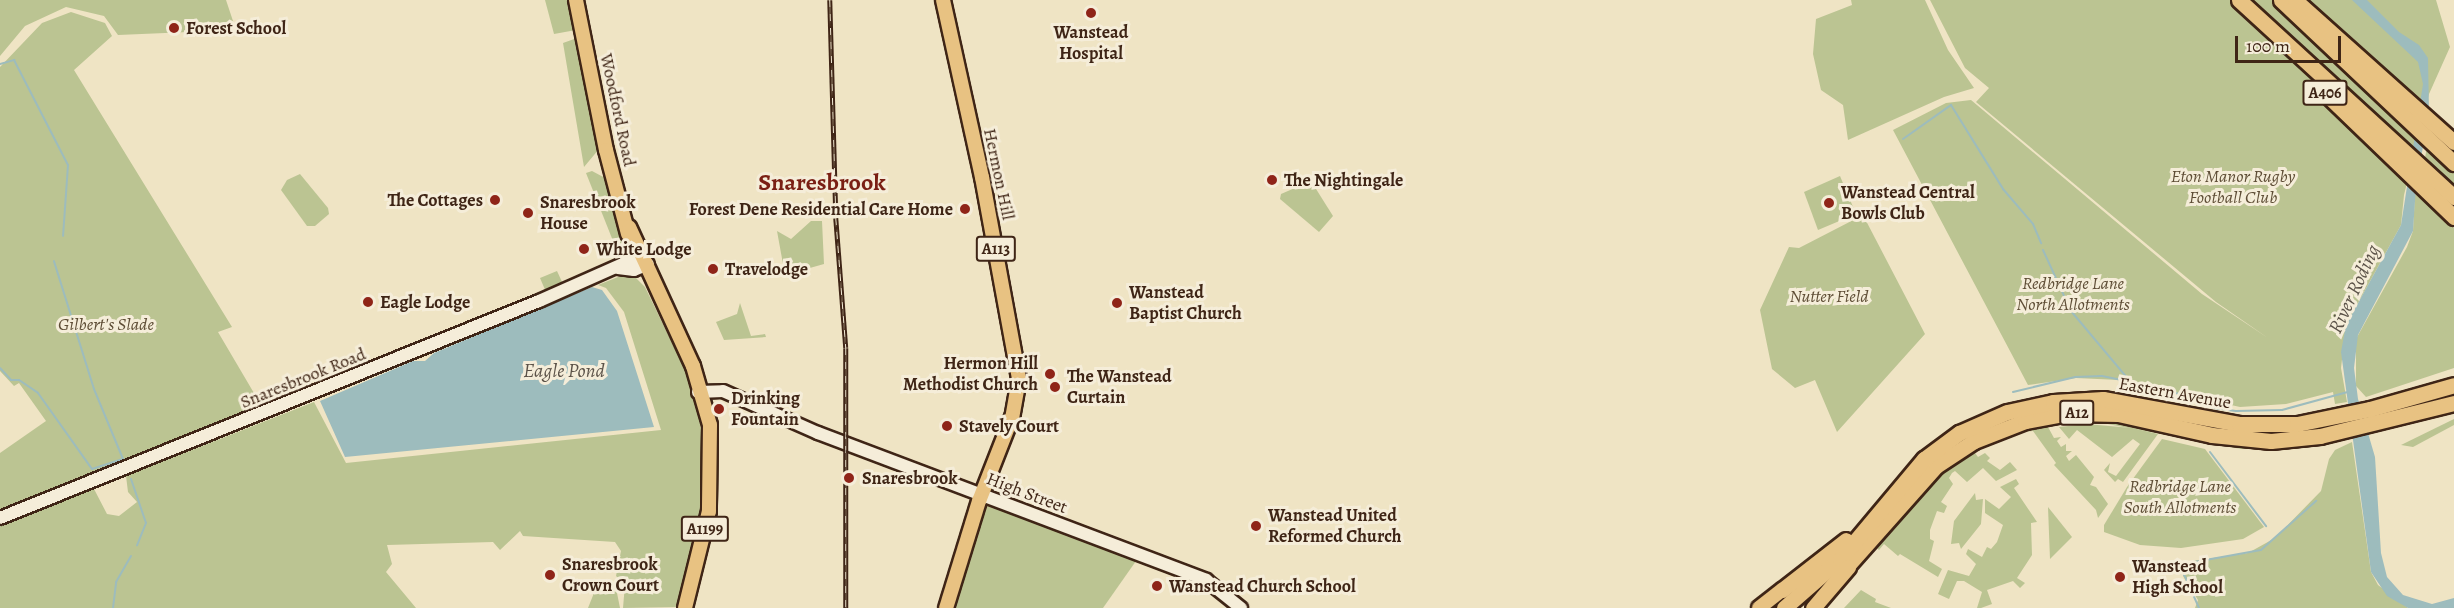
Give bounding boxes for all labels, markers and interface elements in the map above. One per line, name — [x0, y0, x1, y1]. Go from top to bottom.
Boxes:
marker: Wanstead Hospital — [1084, 6, 1098, 20]
place label: Forest School — [186, 17, 286, 39]
marker: Forest School — [167, 21, 181, 35]
place label: Wanstead Hospital — [1054, 22, 1128, 64]
scale bar — [2238, 24, 2344, 62]
text: 100 m — [2246, 34, 2290, 58]
street label: Woodford Road — [595, 52, 641, 168]
road number: A406 — [2301, 80, 2349, 106]
street label: Hermon Hill — [979, 126, 1019, 222]
park label: Eton Manor Rugby Football Club — [2171, 166, 2295, 208]
district label: Snaresbrook — [758, 169, 886, 197]
place label: The Nightingale — [1284, 169, 1403, 191]
marker: The Nightingale — [1265, 173, 1279, 187]
place label: Wanstead Central Bowls Club — [1841, 182, 1975, 224]
place label: The Cottages — [388, 189, 483, 211]
place label: Snaresbrook House — [540, 192, 636, 234]
marker: The Cottages — [488, 193, 502, 207]
marker: Wanstead Central Bowls Club — [1822, 196, 1836, 210]
place label: Forest Dene Residential Care Home — [689, 198, 953, 220]
marker: Forest Dene Residential Care Home — [958, 202, 972, 216]
marker: Snaresbrook House — [521, 206, 535, 220]
road number: A113 — [975, 236, 1017, 262]
place label: White Lodge — [596, 238, 692, 260]
water label: River Roding — [2323, 241, 2385, 337]
marker: White Lodge — [577, 242, 591, 256]
place label: Travelodge — [725, 258, 808, 280]
marker: Travelodge — [706, 262, 720, 276]
park label: Redbridge Lane North Allotments — [2016, 273, 2130, 316]
place label: Wanstead Baptist Church — [1129, 282, 1242, 324]
park label: Nutter Field — [1789, 285, 1869, 307]
place label: Eagle Lodge — [380, 291, 470, 313]
marker: Eagle Lodge — [361, 295, 375, 309]
marker: Wanstead Baptist Church — [1110, 296, 1124, 310]
park label: Gilbert's Slade — [58, 313, 154, 335]
street label: Snaresbrook Road — [237, 343, 369, 413]
place label: Hermon Hill Methodist Church — [903, 353, 1038, 395]
water label: Eagle Pond — [523, 358, 605, 382]
place label: The Wanstead Curtain — [1067, 366, 1172, 409]
marker: Hermon Hill Methodist Church — [1043, 367, 1057, 381]
street label: Eastern Avenue — [2117, 372, 2233, 414]
marker: The Wanstead Curtain — [1048, 380, 1062, 394]
place label: Drinking Fountain — [731, 388, 800, 430]
road number: A12 — [2059, 400, 2095, 426]
marker: Drinking Fountain — [712, 402, 726, 416]
place label: Stavely Court — [959, 415, 1059, 437]
marker: Stavely Court — [940, 419, 954, 433]
place label: Snaresbrook — [862, 467, 958, 489]
street label: High Street — [983, 468, 1071, 518]
marker: Snaresbrook — [840, 469, 858, 487]
park label: Redbridge Lane South Allotments — [2124, 476, 2236, 518]
place label: Wanstead United Reformed Church — [1268, 505, 1402, 548]
road number: A1199 — [680, 516, 730, 542]
marker: Wanstead United Reformed Church — [1249, 519, 1263, 533]
place label: Snaresbrook Crown Court — [562, 554, 659, 596]
place label: Wanstead High School — [2132, 556, 2223, 598]
marker: Snaresbrook Crown Court — [543, 568, 557, 582]
marker: Wanstead High School — [2113, 570, 2127, 584]
place label: Wanstead Church School — [1169, 575, 1356, 597]
marker: Wanstead Church School — [1150, 579, 1164, 593]

